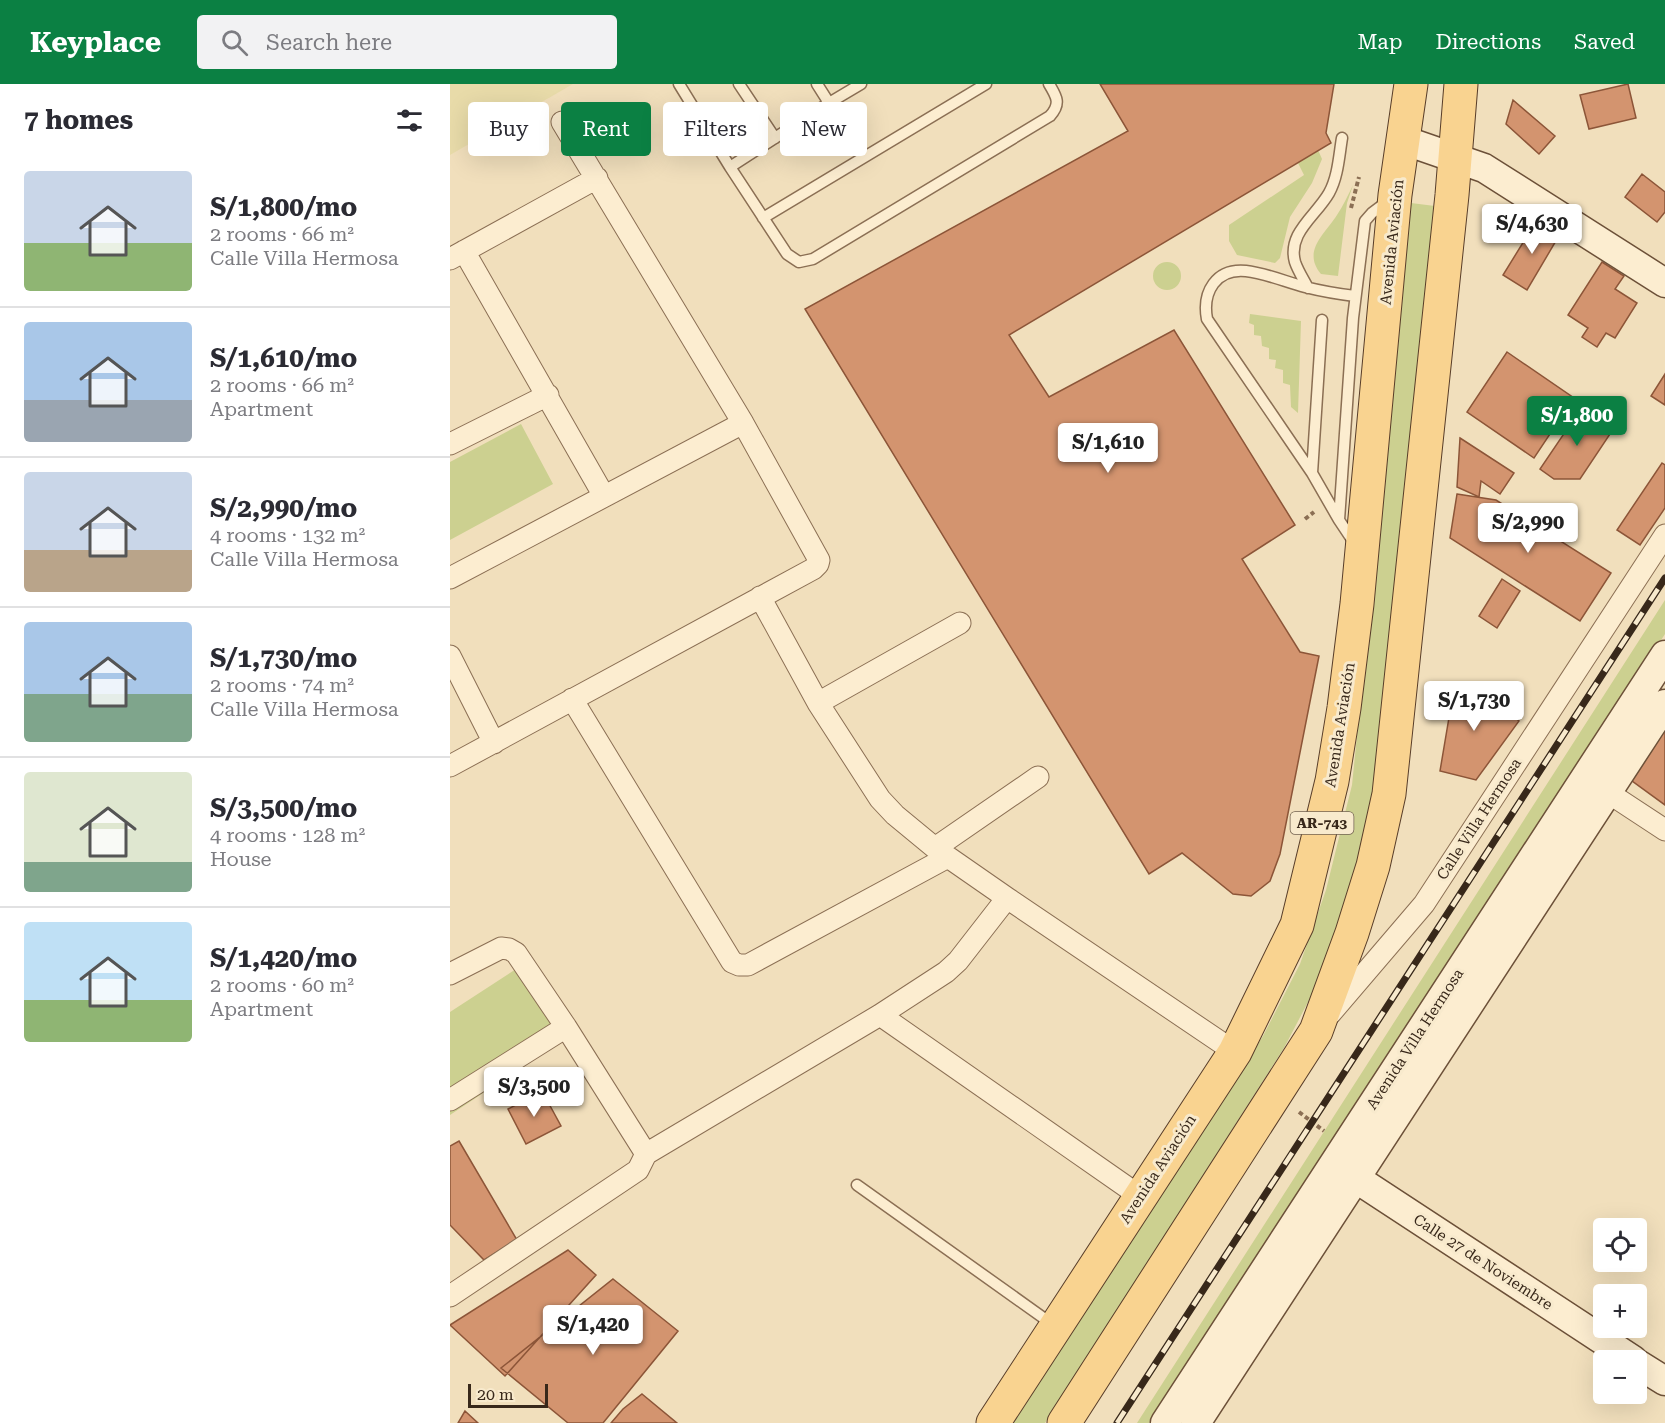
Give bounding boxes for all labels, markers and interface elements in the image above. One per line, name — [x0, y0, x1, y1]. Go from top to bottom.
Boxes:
search box — [197, 15, 617, 69]
text: Keyplace — [30, 26, 161, 59]
icon: search — [218, 26, 251, 59]
text: Search here — [266, 30, 392, 55]
text: Map — [1358, 30, 1402, 54]
text: Directions — [1435, 30, 1541, 54]
text: Saved — [1574, 30, 1635, 54]
chip: Buy — [468, 102, 549, 156]
chip: Rent — [561, 102, 651, 156]
chip: Filters — [663, 102, 768, 156]
chip: New — [780, 102, 867, 156]
icon: filters — [393, 104, 426, 137]
text: 7 homes — [24, 105, 133, 135]
street label: Avenida Aviación — [1376, 178, 1408, 306]
text: S/1,800/mo — [210, 192, 357, 222]
icon: home — [72, 195, 144, 267]
pin: S/4,630 — [1477, 204, 1587, 255]
text: S/4,630 — [1496, 211, 1568, 235]
text: 2 rooms · 66 m² — [210, 222, 354, 246]
text: Calle Villa Hermosa — [210, 246, 399, 270]
text: S/1,610/mo — [210, 343, 357, 373]
icon: home — [72, 346, 144, 418]
text: 2 rooms · 66 m² — [210, 373, 354, 397]
pin: S/1,800 — [1522, 396, 1632, 447]
text: Apartment — [210, 397, 313, 421]
text: S/1,800 — [1541, 403, 1613, 427]
pin: S/1,610 — [1053, 423, 1163, 474]
text: S/1,610 — [1072, 430, 1144, 454]
text: S/2,990/mo — [210, 493, 357, 523]
icon: home — [72, 496, 144, 568]
pin: S/2,990 — [1473, 503, 1583, 554]
text: S/2,990 — [1492, 510, 1564, 534]
text: 4 rooms · 132 m² — [210, 523, 365, 547]
text: Calle Villa Hermosa — [210, 547, 399, 571]
text: S/1,730/mo — [210, 643, 357, 673]
icon: home — [72, 646, 144, 718]
street label: Avenida Aviación — [1321, 661, 1359, 789]
text: 2 rooms · 74 m² — [210, 673, 354, 697]
pin: S/1,730 — [1419, 681, 1529, 732]
text: S/1,730 — [1438, 688, 1510, 712]
text: Calle Villa Hermosa — [210, 697, 399, 721]
street label: Calle Villa Hermosa — [1433, 755, 1525, 883]
text: S/3,500/mo — [210, 793, 357, 823]
icon: home — [72, 796, 144, 868]
road number: AR-743 — [1290, 812, 1354, 834]
text: 4 rooms · 128 m² — [210, 823, 365, 847]
text: House — [210, 847, 272, 871]
text: S/1,420/mo — [210, 943, 357, 973]
icon: home — [72, 946, 144, 1018]
street label: Avenida Villa Hermosa — [1363, 965, 1467, 1113]
text: 2 rooms · 60 m² — [210, 973, 354, 997]
text: Apartment — [210, 997, 313, 1021]
pin: S/3,500 — [479, 1067, 589, 1118]
text: S/3,500 — [498, 1074, 570, 1098]
street label: Avenida Aviación — [1116, 1111, 1200, 1227]
street label: Calle 27 de Noviembre — [1410, 1210, 1556, 1314]
map controls — [1593, 1218, 1647, 1404]
button: locate — [1593, 1218, 1647, 1272]
button: + — [1593, 1284, 1647, 1338]
pin: S/1,420 — [538, 1305, 648, 1356]
text: S/1,420 — [557, 1312, 629, 1336]
button: − — [1593, 1350, 1647, 1404]
scale bar — [468, 1381, 548, 1408]
text: 20 m — [477, 1385, 514, 1404]

